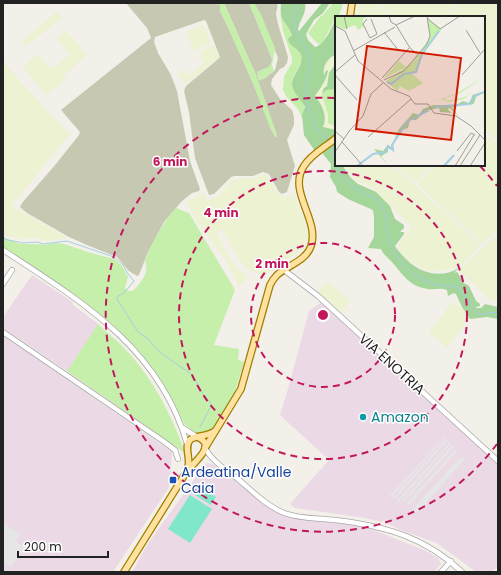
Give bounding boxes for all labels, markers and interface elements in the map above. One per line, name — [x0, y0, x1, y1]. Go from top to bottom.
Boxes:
inset map — [335, 16, 485, 166]
text: 6 min — [153, 153, 187, 170]
text: 4 min — [203, 204, 239, 221]
text: 2 min — [255, 255, 289, 272]
centre of rings — [316, 308, 330, 322]
street label: VIA ENOTRIA — [354, 329, 430, 399]
place label: Amazon — [371, 407, 429, 427]
marker: Amazon — [358, 412, 368, 422]
place label: Ardeatina/Valle Caia — [181, 462, 292, 498]
marker: Ardeatina/Valle Caia — [168, 475, 178, 485]
scale bar — [18, 533, 108, 559]
text: 200 m — [24, 538, 62, 555]

